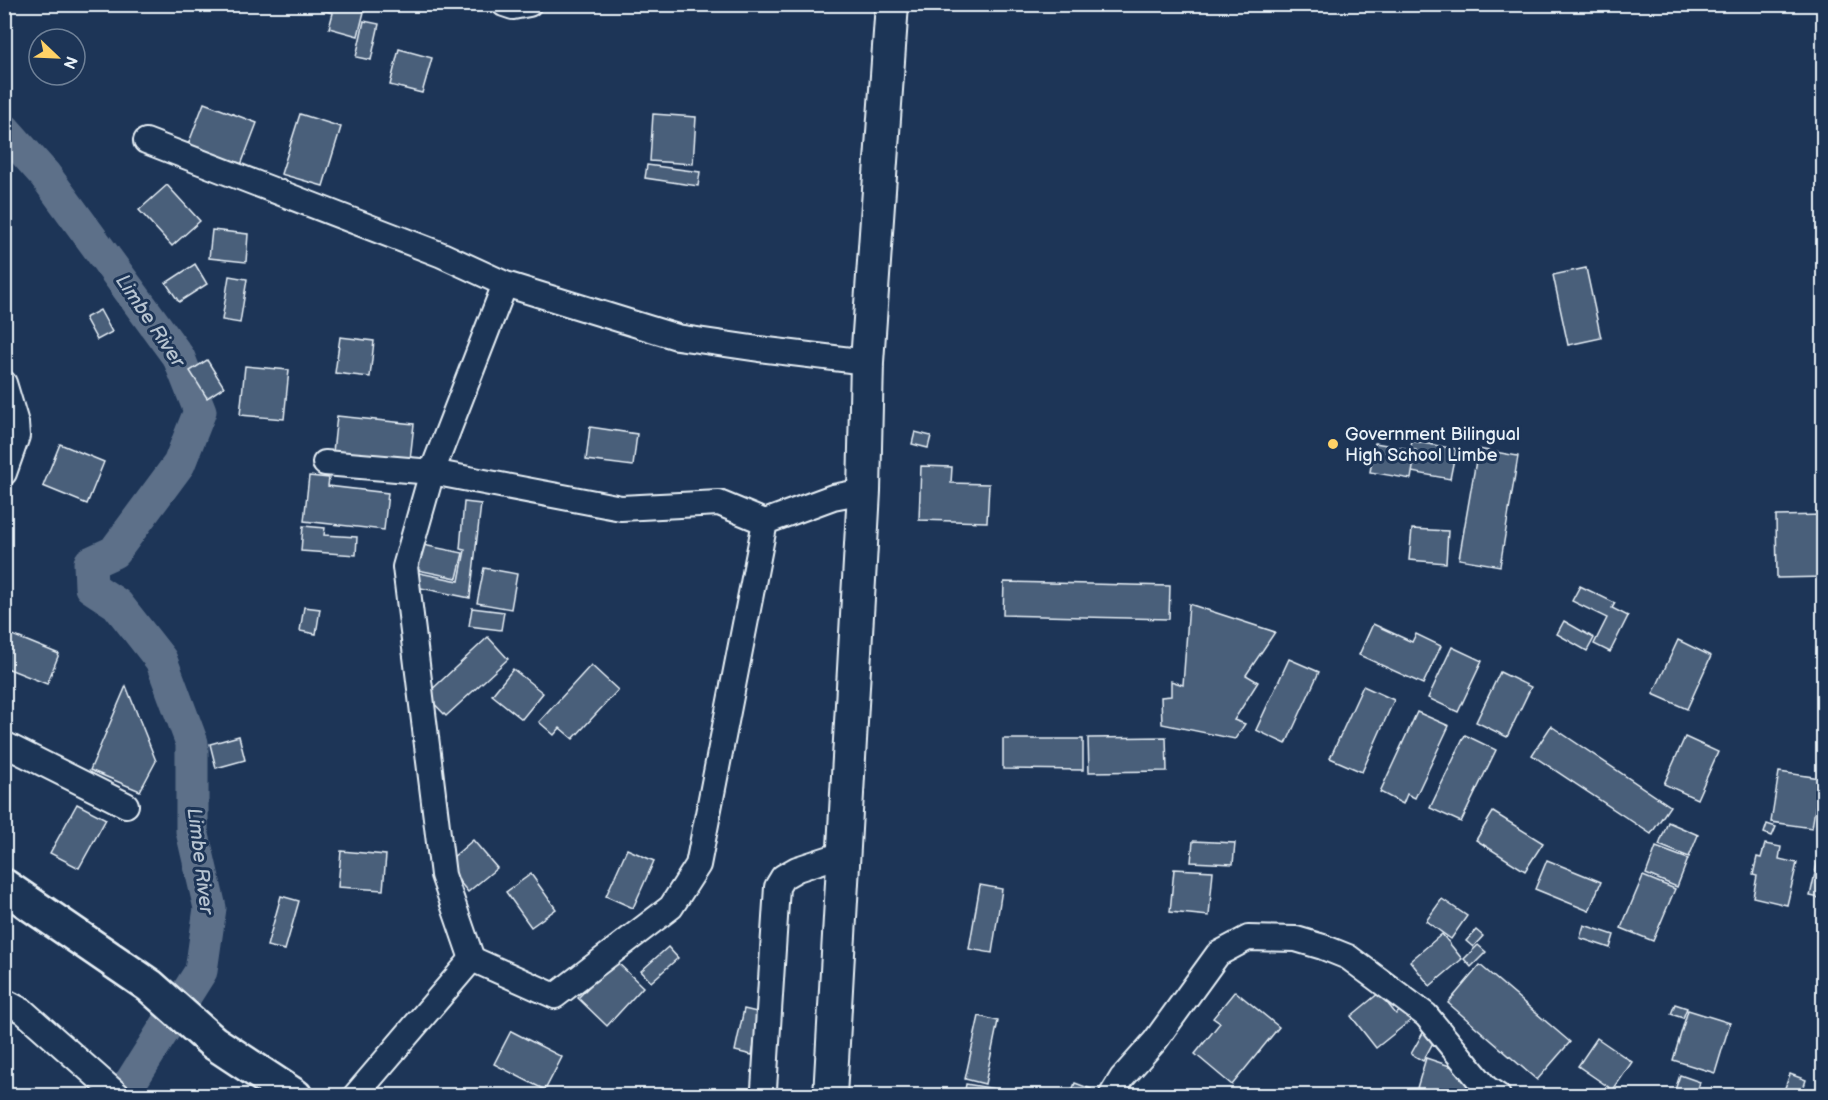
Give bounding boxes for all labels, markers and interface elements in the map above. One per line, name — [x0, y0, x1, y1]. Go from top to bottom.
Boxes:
north arrow — [27, 27, 87, 87]
text: N — [58, 53, 81, 72]
water label: Limbe River — [110, 270, 191, 373]
place label: Government Bilingual High School Limbe — [1345, 424, 1520, 466]
marker: Government Bilingual High School Limbe — [1326, 437, 1340, 451]
water label: Limbe River — [182, 807, 219, 917]

